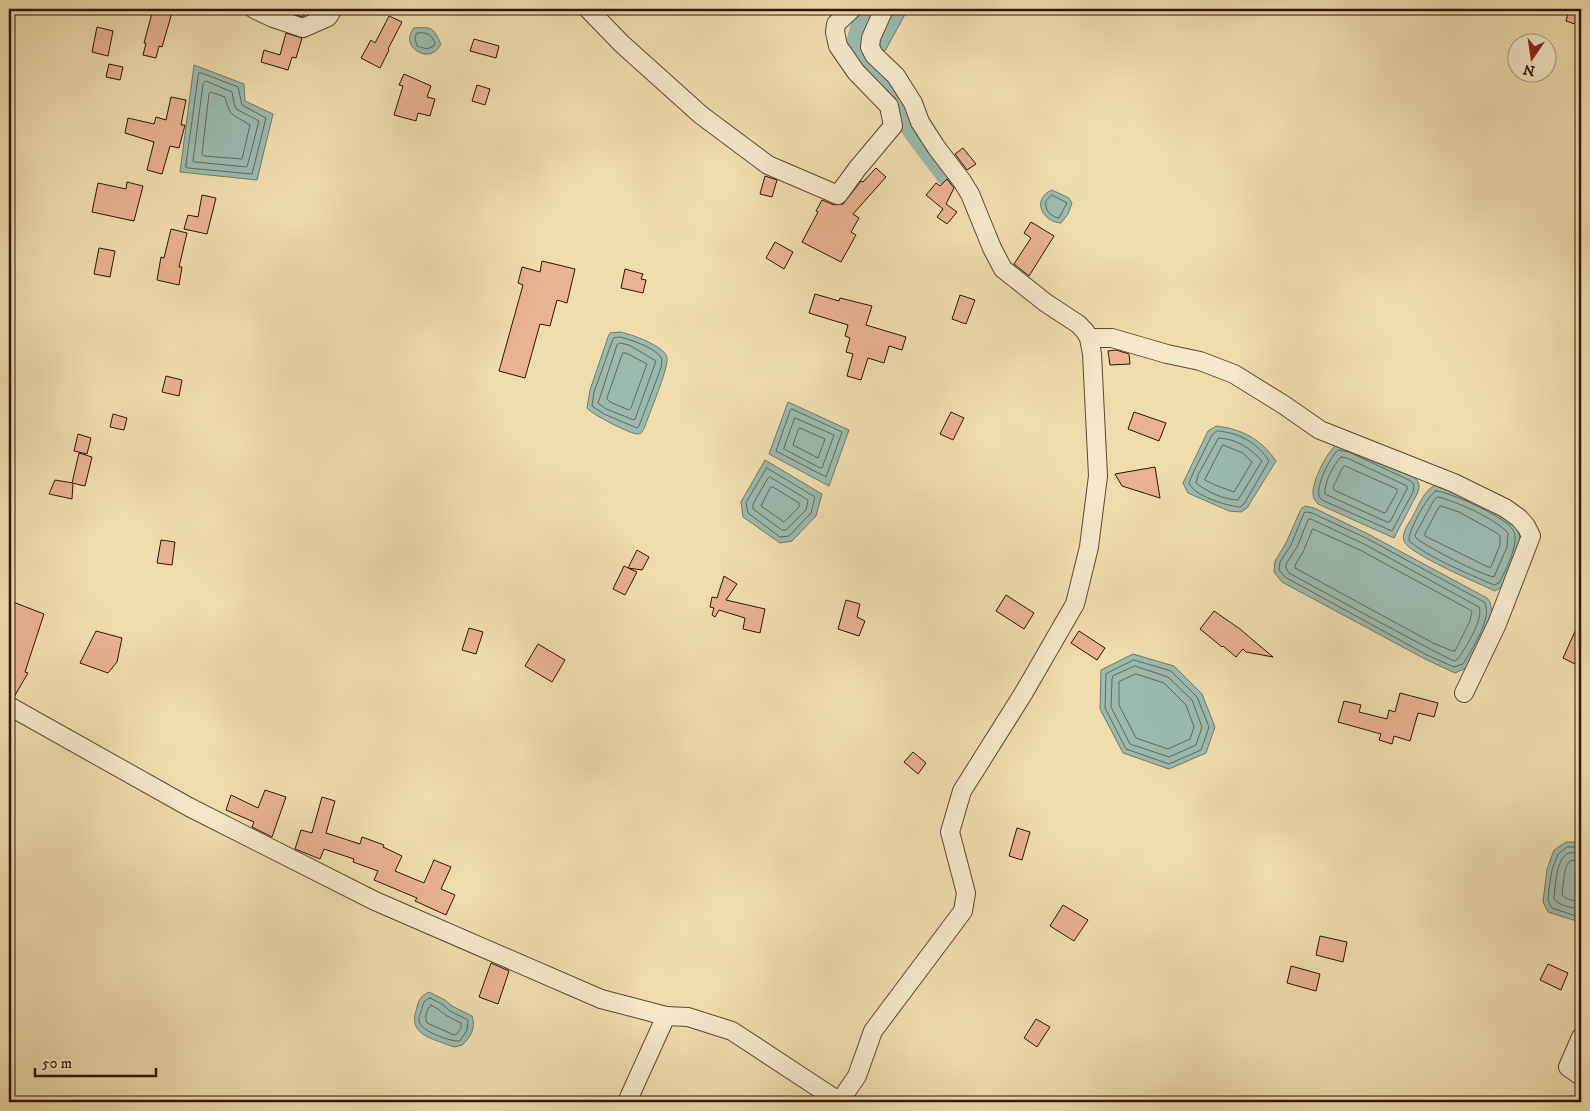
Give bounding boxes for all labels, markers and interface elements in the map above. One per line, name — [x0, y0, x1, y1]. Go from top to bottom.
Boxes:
north arrow — [1508, 32, 1558, 82]
text: N — [1521, 60, 1537, 80]
scale bar — [35, 1046, 156, 1078]
text: 50 m — [42, 1054, 72, 1073]

